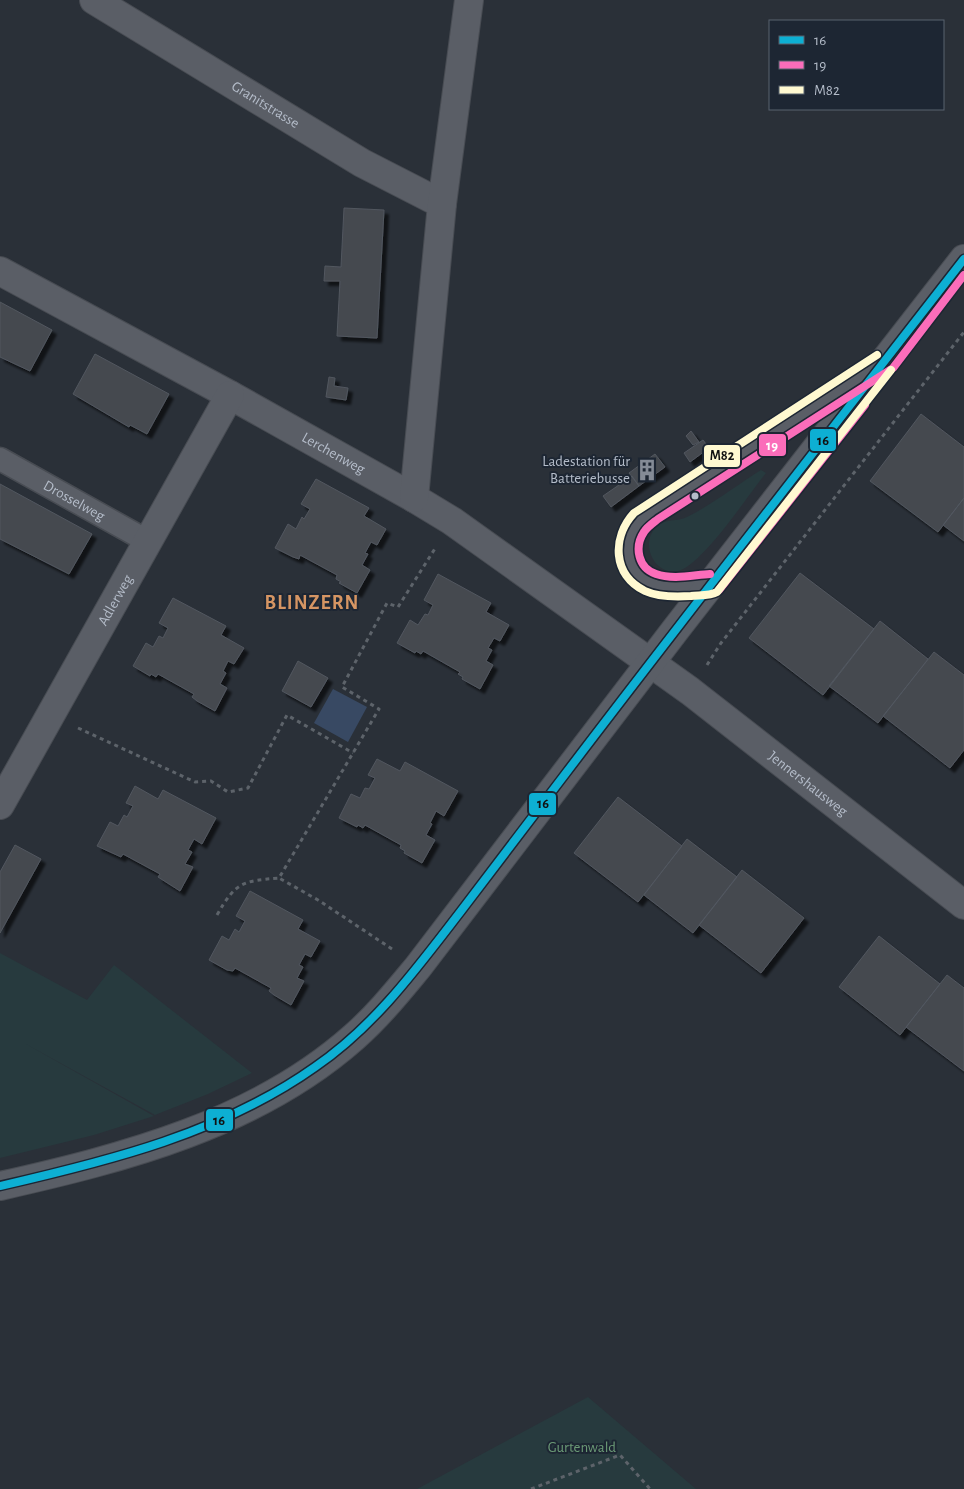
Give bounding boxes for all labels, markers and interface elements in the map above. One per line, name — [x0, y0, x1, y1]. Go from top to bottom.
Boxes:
legend — [769, 20, 944, 110]
text: 16 — [814, 33, 826, 48]
text: 19 — [814, 58, 826, 73]
street label: Granitstrasse — [229, 79, 302, 131]
text: M82 — [814, 83, 840, 98]
line badge: 16 — [809, 428, 837, 452]
street label: Lerchenweg — [299, 430, 368, 477]
line badge: 19 — [758, 433, 787, 457]
text: 16 — [817, 434, 829, 448]
text: 19 — [766, 439, 778, 453]
line badge: M82 — [703, 444, 741, 468]
text: M82 — [710, 449, 735, 463]
place label: Ladestation für Batteriebusse — [542, 454, 630, 486]
building icon: Ladestation für Batteriebusse — [634, 457, 660, 483]
street label: Drosselweg — [41, 478, 108, 524]
unlabelled marker — [690, 491, 700, 501]
street label: Adlerweg — [95, 572, 136, 628]
district label: BLINZERN — [265, 593, 359, 613]
street label: Jennershausweg — [765, 748, 851, 820]
line badge: 16 — [528, 792, 557, 816]
text: 16 — [537, 797, 549, 811]
line badge: 16 — [205, 1108, 234, 1132]
text: 16 — [213, 1114, 225, 1128]
park label: Gurtenwald — [548, 1440, 616, 1455]

